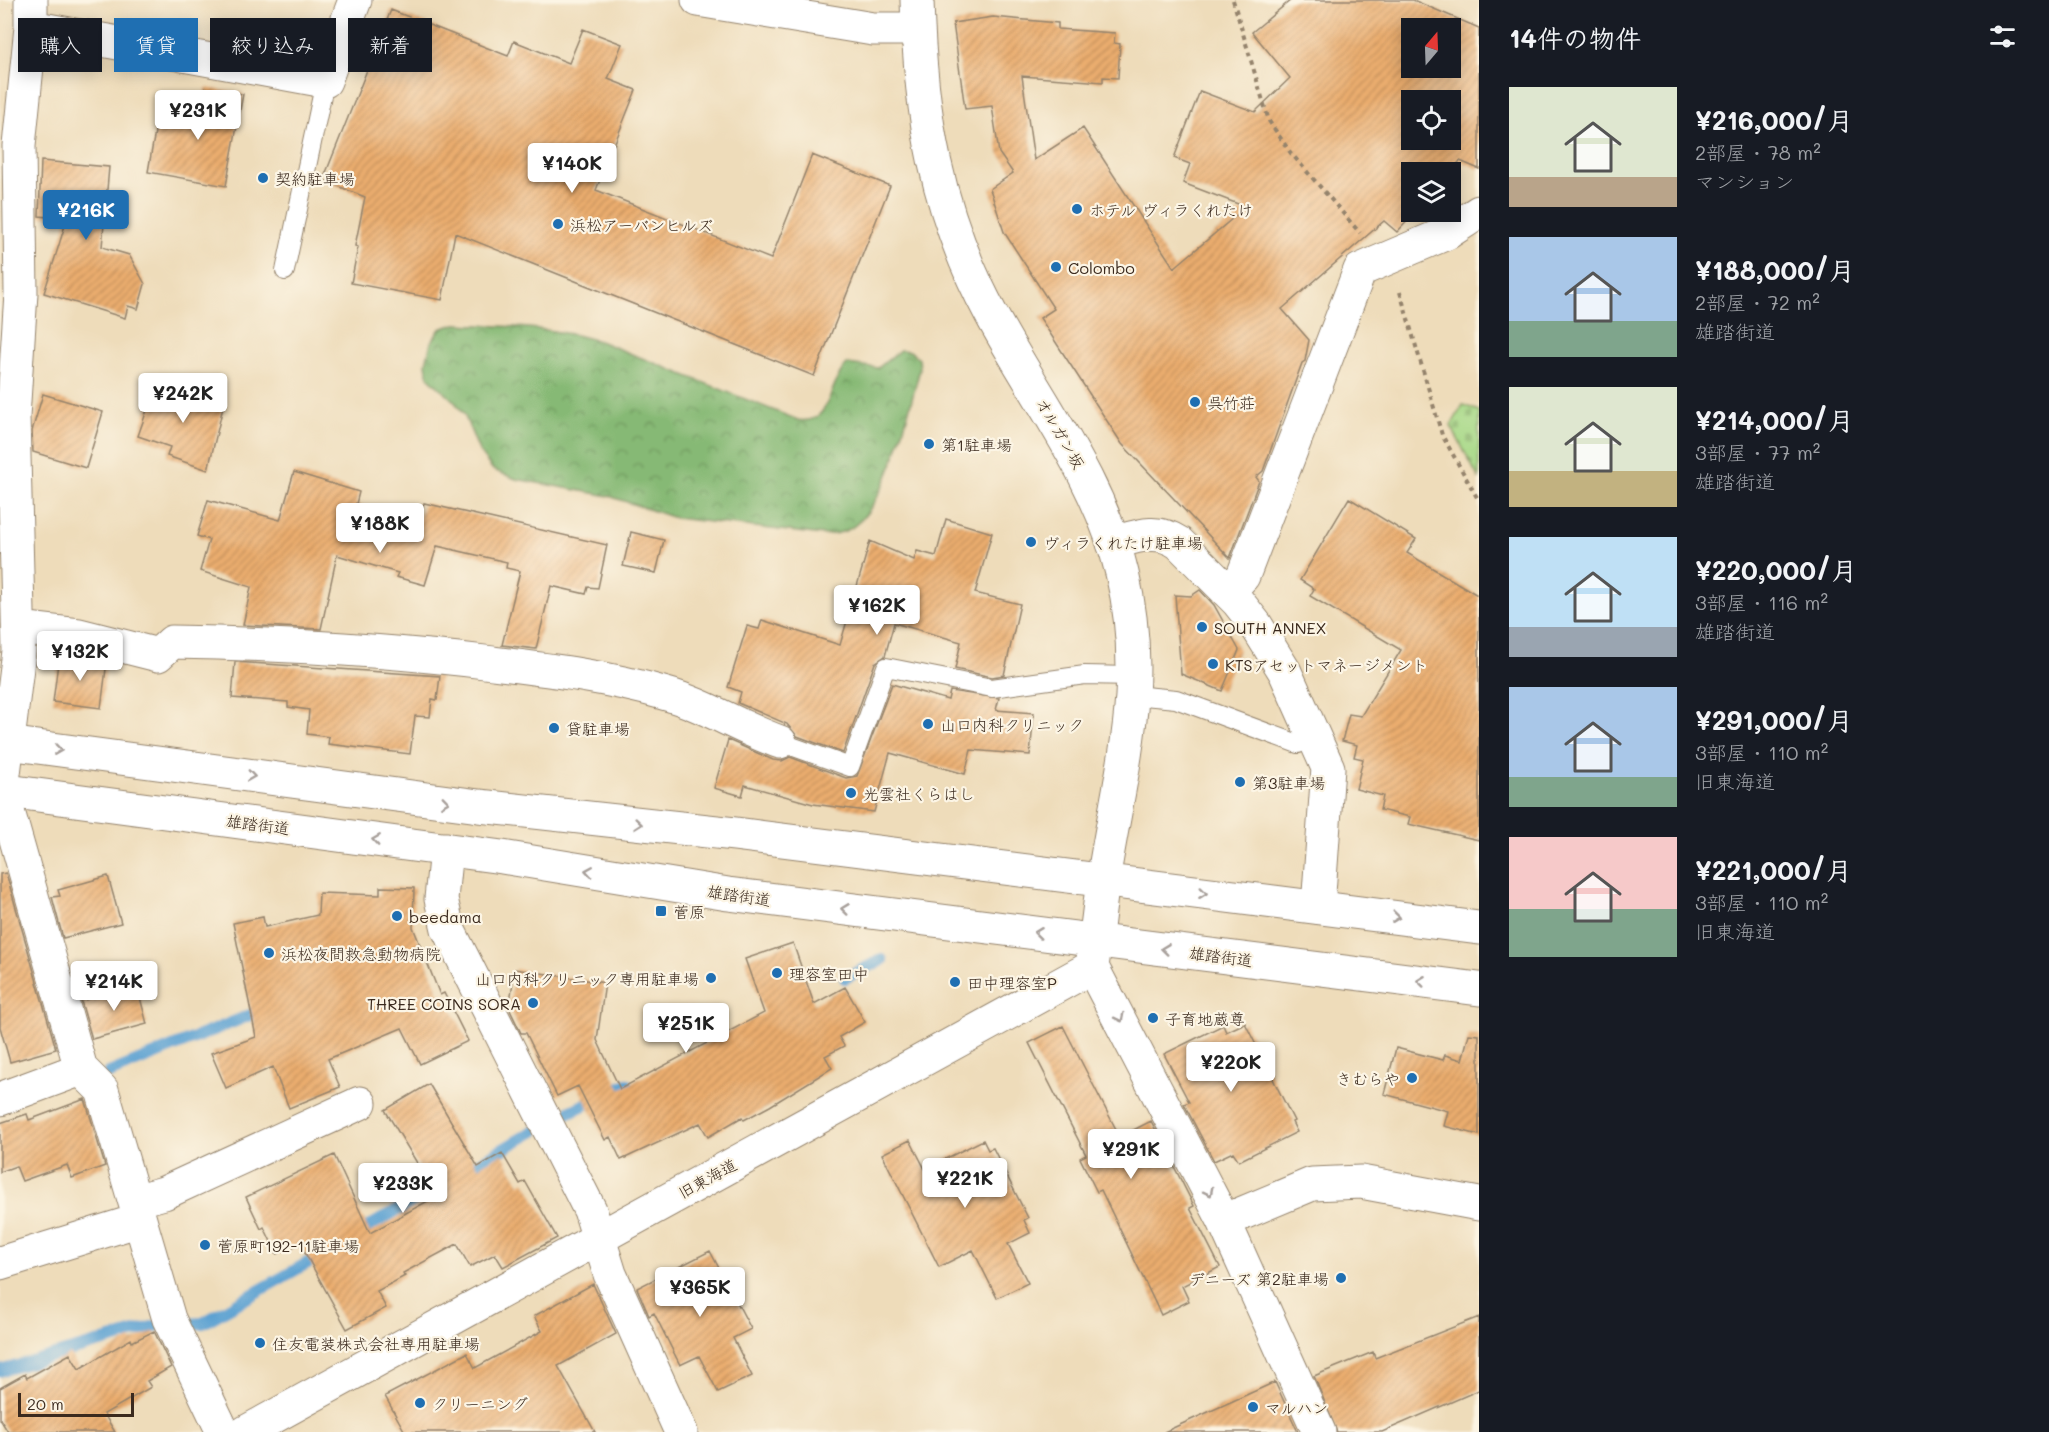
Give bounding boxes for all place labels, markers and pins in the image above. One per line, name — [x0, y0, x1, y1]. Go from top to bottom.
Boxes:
pin: ¥231K — [156, 90, 240, 141]
pin: ¥140K — [530, 143, 614, 194]
place label: 契約駐車場 — [275, 168, 355, 189]
marker: 契約駐車場 — [256, 171, 270, 185]
pin: ¥216K — [44, 190, 128, 241]
place label: ホテル ヴィラくれたけ — [1089, 199, 1253, 220]
marker: ホテル ヴィラくれたけ — [1070, 202, 1084, 216]
place label: 浜松アーバンヒルズ — [570, 214, 713, 235]
marker: 浜松アーバンヒルズ — [551, 217, 565, 231]
place label: Colombo — [1068, 257, 1135, 278]
marker: Colombo — [1049, 260, 1063, 274]
pin: ¥242K — [141, 373, 225, 424]
place label: 呉竹荘 — [1207, 392, 1255, 413]
marker: 呉竹荘 — [1188, 395, 1202, 409]
place label: 第1駐車場 — [941, 434, 1012, 455]
marker: 第1駐車場 — [922, 437, 936, 451]
pin: ¥188K — [338, 503, 422, 554]
place label: ヴィラくれたけ駐車場 — [1043, 532, 1203, 553]
marker: ヴィラくれたけ駐車場 — [1024, 535, 1038, 549]
pin: ¥162K — [835, 585, 919, 636]
place label: SOUTH ANNEX — [1214, 617, 1326, 638]
marker: SOUTH ANNEX — [1195, 620, 1209, 634]
pin: ¥132K — [38, 631, 122, 682]
place label: KTSアセットマネージメント — [1225, 654, 1428, 675]
marker: KTSアセットマネージメント — [1206, 657, 1220, 671]
place label: 山口内科クリニック — [940, 714, 1084, 735]
marker: 山口内科クリニック — [921, 717, 935, 731]
place label: 貸駐車場 — [566, 718, 630, 739]
marker: 貸駐車場 — [547, 721, 561, 735]
place label: 第3駐車場 — [1252, 772, 1325, 793]
marker: 第3駐車場 — [1233, 775, 1247, 789]
place label: 光雲社くらはし — [863, 783, 975, 804]
marker: 光雲社くらはし — [844, 786, 858, 800]
place label: 菅原 — [673, 901, 705, 922]
marker: 菅原 — [654, 904, 668, 918]
place label: beedama — [409, 906, 482, 927]
marker: beedama — [390, 909, 404, 923]
place label: 浜松夜間救急動物病院 — [281, 943, 441, 964]
marker: 浜松夜間救急動物病院 — [262, 946, 276, 960]
pin: ¥214K — [72, 961, 156, 1012]
place label: 理容室田中 — [789, 963, 869, 984]
marker: 理容室田中 — [770, 966, 784, 980]
place label: 山口内科クリニック専用駐車場 — [475, 968, 699, 989]
marker: 山口内科クリニック専用駐車場 — [704, 971, 718, 985]
place label: 田中理容室P — [967, 972, 1057, 993]
marker: 田中理容室P — [948, 975, 962, 989]
place label: THREE COINS SORA — [367, 993, 521, 1014]
marker: THREE COINS SORA — [526, 996, 540, 1010]
pin: ¥251K — [644, 1003, 728, 1054]
place label: 子育地蔵尊 — [1165, 1008, 1245, 1029]
marker: 子育地蔵尊 — [1146, 1011, 1160, 1025]
pin: ¥220K — [1189, 1042, 1273, 1093]
place label: きむらや — [1336, 1068, 1400, 1089]
marker: きむらや — [1405, 1071, 1419, 1085]
pin: ¥291K — [1089, 1129, 1173, 1180]
pin: ¥221K — [923, 1158, 1007, 1209]
pin: ¥233K — [361, 1163, 445, 1214]
place label: 菅原町192-11駐車場 — [217, 1235, 360, 1256]
marker: 菅原町192-11駐車場 — [198, 1238, 212, 1252]
pin: ¥365K — [658, 1267, 742, 1318]
place label: デニーズ 第2駐車場 — [1189, 1268, 1329, 1289]
marker: デニーズ 第2駐車場 — [1334, 1271, 1348, 1285]
place label: 住友電装株式会社専用駐車場 — [272, 1333, 480, 1354]
marker: 住友電装株式会社専用駐車場 — [253, 1336, 267, 1350]
place label: クリーニング — [432, 1393, 528, 1414]
marker: クリーニング — [413, 1396, 427, 1410]
place label: マルハン — [1265, 1397, 1328, 1418]
marker: マルハン — [1246, 1400, 1260, 1414]

